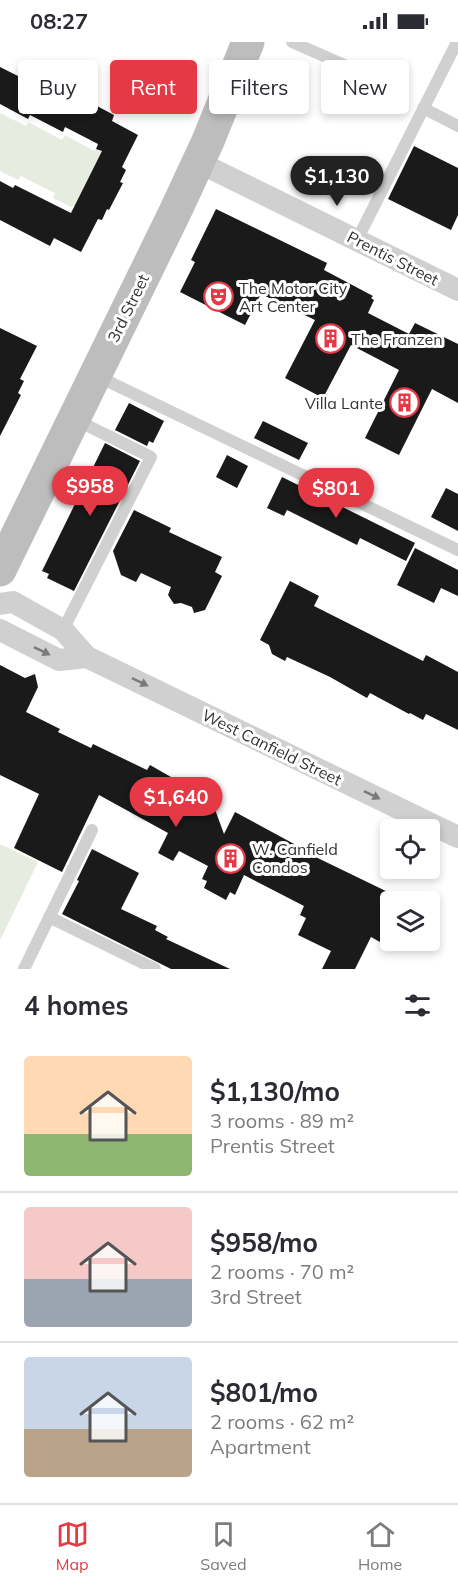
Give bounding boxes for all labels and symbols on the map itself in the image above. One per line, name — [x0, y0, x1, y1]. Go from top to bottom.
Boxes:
pin: $1,130 — [288, 156, 386, 207]
street label: Prentis Street — [344, 226, 442, 290]
street label: 3rd Street — [103, 270, 153, 345]
place label: The Motor City Art Center — [239, 278, 348, 316]
theatre icon: The Motor City Art Center — [202, 281, 234, 313]
building icon: The Franzen — [314, 323, 346, 355]
place label: The Franzen — [351, 329, 443, 349]
building icon: Villa Lante — [388, 387, 420, 419]
place label: Villa Lante — [305, 393, 383, 413]
pin: $958 — [54, 466, 126, 517]
pin: $801 — [300, 468, 372, 519]
one-way arrow — [33, 647, 50, 656]
one-way arrow — [131, 678, 148, 687]
street label: West Canfield Street — [199, 705, 345, 790]
pin: $1,640 — [127, 777, 225, 828]
one-way arrow — [363, 790, 380, 800]
place label: W. Canfield Condos — [252, 839, 338, 877]
building icon: W. Canfield Condos — [215, 842, 247, 874]

